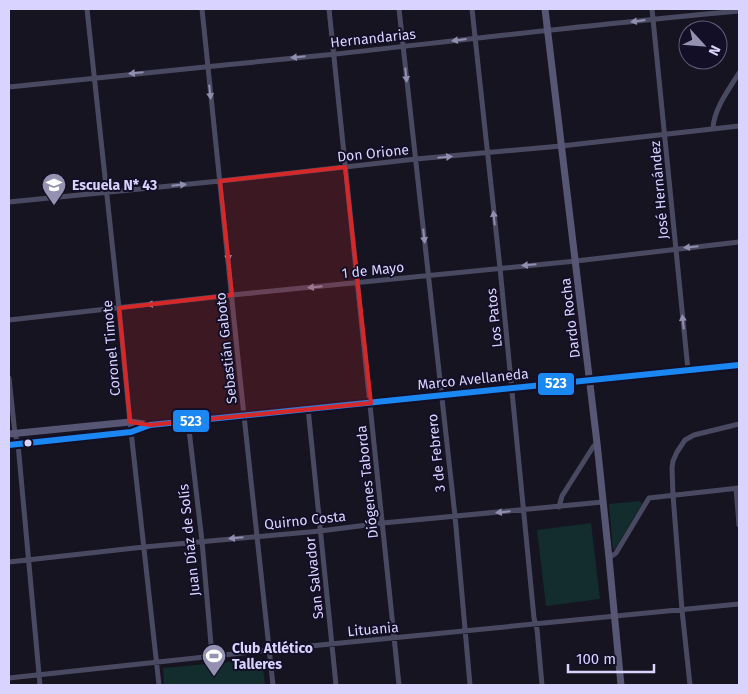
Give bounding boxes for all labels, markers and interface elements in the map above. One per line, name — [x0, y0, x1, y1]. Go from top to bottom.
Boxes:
one-way arrow — [630, 17, 646, 25]
north arrow — [678, 20, 728, 70]
street label: Hernandarias — [329, 26, 417, 51]
one-way arrow — [451, 36, 467, 44]
text: N — [705, 43, 724, 58]
one-way arrow — [290, 54, 306, 62]
one-way arrow — [402, 67, 410, 83]
one-way arrow — [128, 69, 144, 77]
one-way arrow — [207, 84, 215, 100]
street label: José Hernández — [647, 140, 672, 240]
street label: Don Orione — [336, 141, 410, 166]
one-way arrow — [437, 152, 453, 160]
school or university icon: Escuela N* 43 — [41, 172, 67, 206]
place label: Escuela N* 43 — [72, 177, 157, 194]
one-way arrow — [171, 181, 187, 189]
one-way arrow — [490, 210, 498, 226]
one-way arrow — [420, 228, 428, 244]
one-way arrow — [682, 243, 698, 251]
one-way arrow — [224, 246, 232, 262]
street label: 1 de Mayo — [341, 259, 405, 282]
one-way arrow — [521, 261, 537, 269]
street label: Dardo Rocha — [557, 277, 584, 359]
one-way arrow — [307, 283, 323, 291]
street label: Los Patos — [483, 287, 506, 348]
street label: Sebastián Gaboto — [212, 291, 241, 405]
street label: Coronel Timote — [99, 299, 124, 397]
one-way arrow — [145, 300, 161, 308]
one-way arrow — [679, 313, 687, 329]
street label: Marco Avellaneda — [417, 365, 530, 394]
line badge: 523 — [537, 372, 575, 396]
text: 523 — [545, 375, 567, 392]
line badge: 523 — [172, 409, 210, 433]
text: 523 — [180, 413, 202, 430]
street label: 3 de Febrero — [424, 413, 449, 493]
street label: Diógenes Taborda — [353, 425, 382, 539]
unlabelled marker — [23, 438, 33, 448]
street label: Juan Díaz de Solís — [175, 483, 204, 597]
street label: Quirno Costa — [263, 508, 347, 533]
one-way arrow — [494, 508, 510, 516]
one-way arrow — [228, 534, 244, 542]
street label: San Salvador — [302, 535, 327, 620]
street label: Lituania — [347, 619, 399, 640]
place label: Club Atlético Talleres — [232, 640, 313, 673]
scale bar — [568, 642, 654, 674]
sports icon: Club Atlético Talleres — [201, 643, 227, 677]
text: 100 m — [576, 650, 616, 668]

